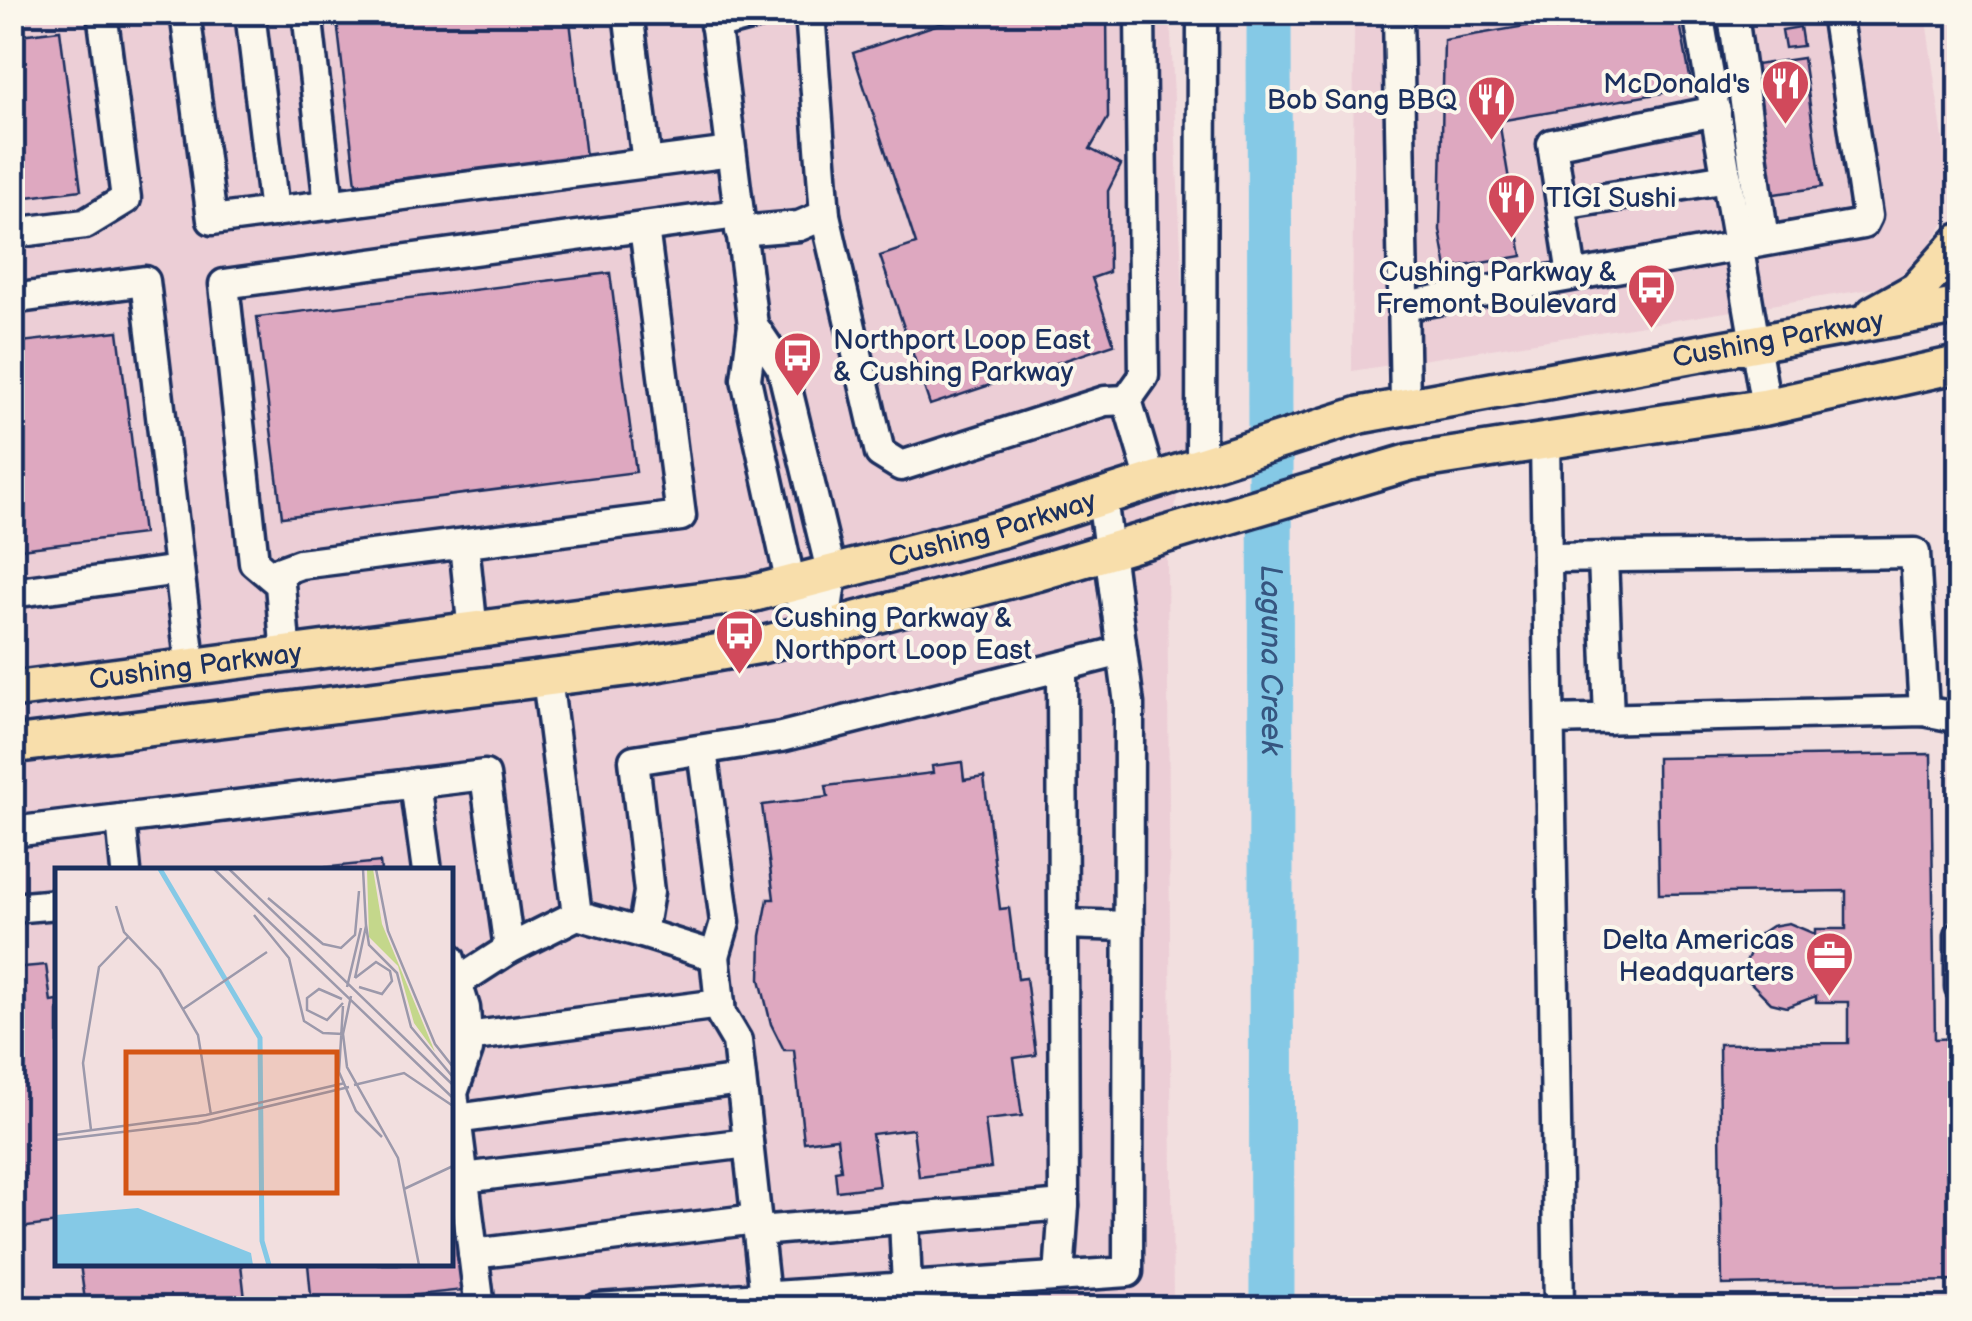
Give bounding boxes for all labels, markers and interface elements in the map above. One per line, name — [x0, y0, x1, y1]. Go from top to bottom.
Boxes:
restaurant icon: McDonald's — [1759, 58, 1811, 126]
place label: McDonald's — [1603, 68, 1750, 101]
restaurant icon: Bob Sang BBQ — [1466, 74, 1518, 142]
place label: Bob Sang BBQ — [1267, 84, 1457, 117]
restaurant icon: TIGI Sushi — [1485, 172, 1537, 240]
place label: TIGI Sushi — [1546, 182, 1677, 215]
place label: Cushing Parkway & Fremont Boulevard — [1376, 256, 1617, 321]
bus stop icon: Cushing Parkway & Fremont Boulevard — [1626, 262, 1678, 330]
street label: Cushing Parkway — [1670, 304, 1887, 374]
place label: Northport Loop East & Cushing Parkway — [833, 324, 1091, 389]
bus stop icon: Northport Loop East & Cushing Parkway — [772, 330, 824, 398]
street label: Cushing Parkway — [885, 484, 1100, 574]
water label: Laguna Creek — [1252, 565, 1289, 756]
place label: Cushing Parkway & Northport Loop East — [774, 602, 1032, 667]
bus stop icon: Cushing Parkway & Northport Loop East — [713, 608, 765, 676]
street label: Cushing Parkway — [87, 636, 304, 696]
inset map — [55, 868, 452, 1266]
place label: Delta Americas Headquarters — [1602, 924, 1794, 989]
office icon: Delta Americas Headquarters — [1803, 930, 1855, 998]

